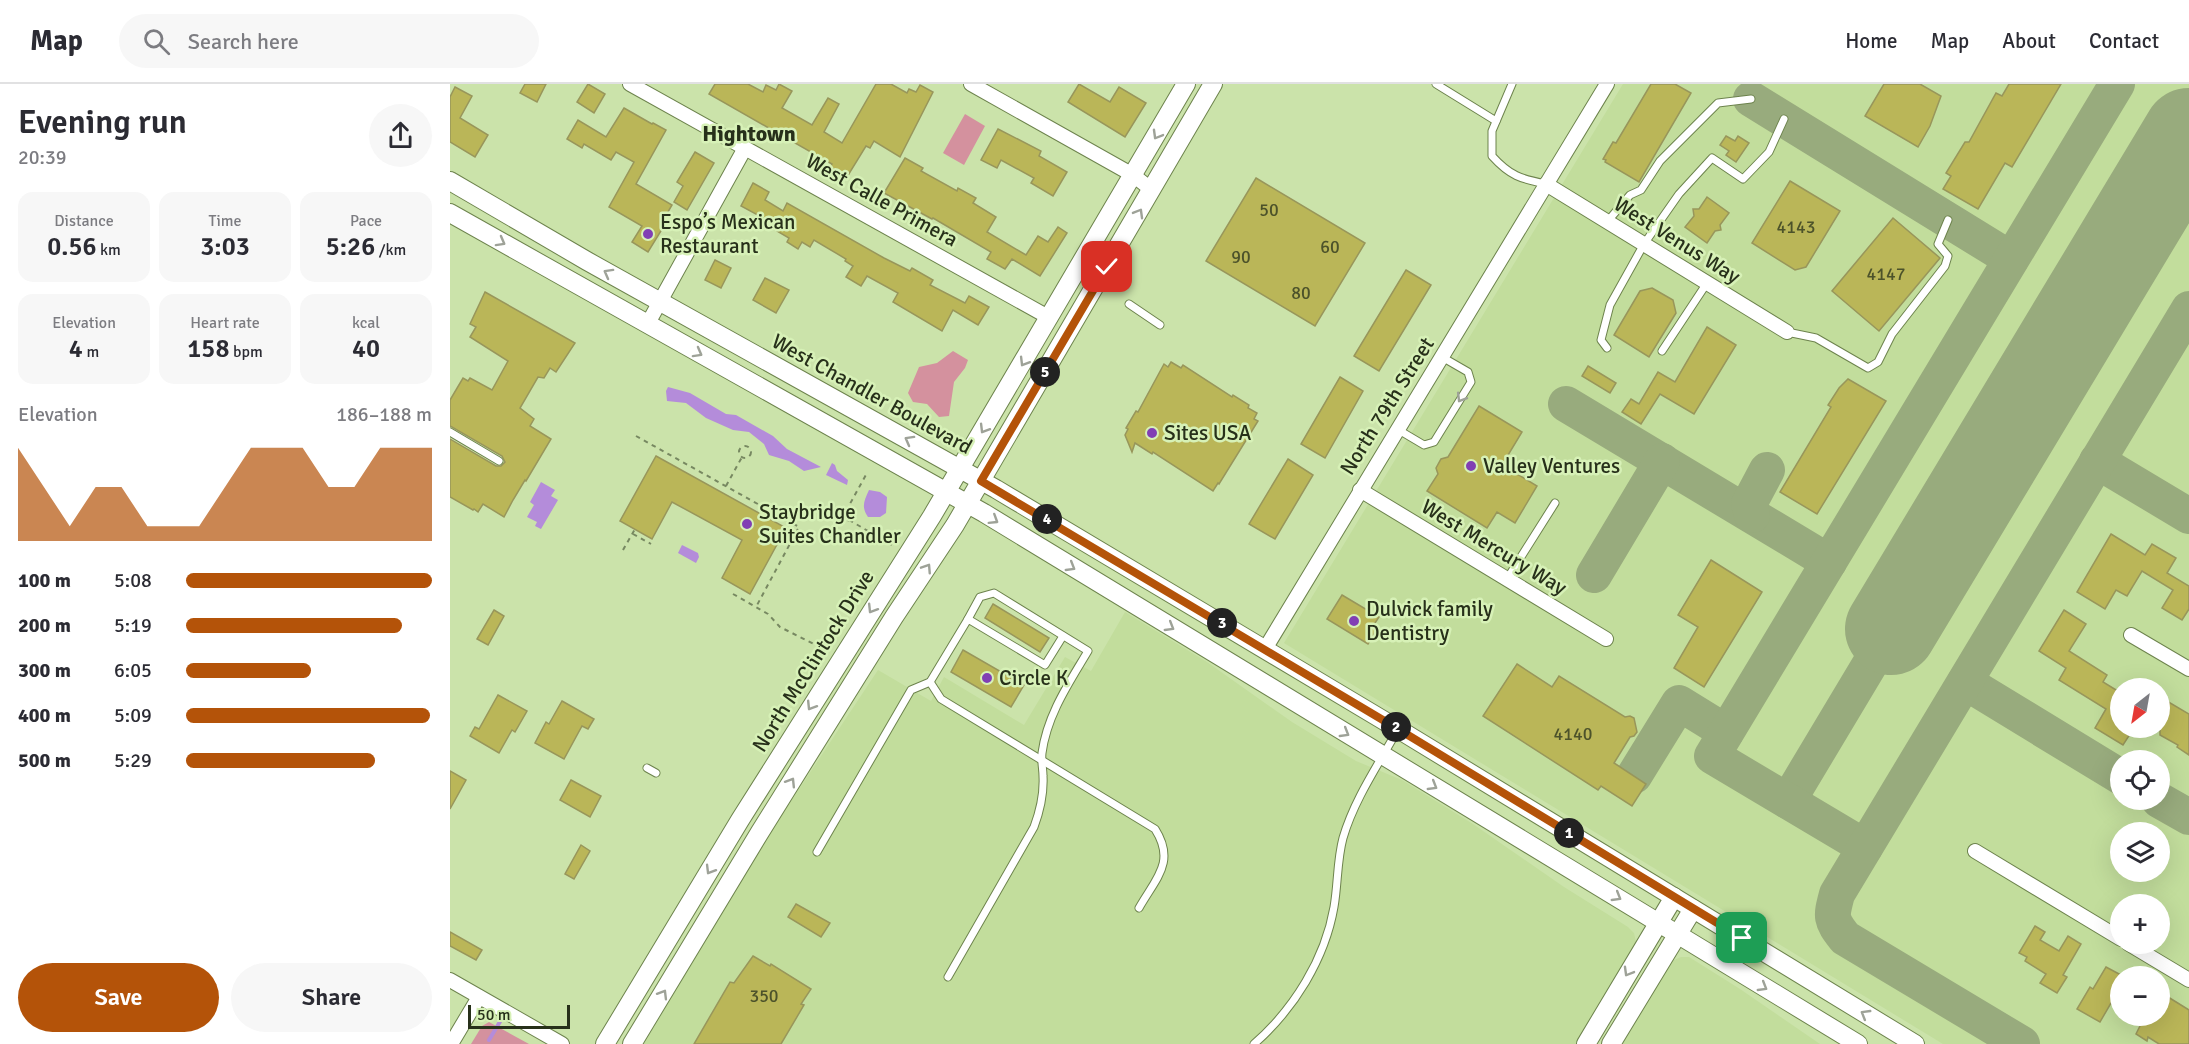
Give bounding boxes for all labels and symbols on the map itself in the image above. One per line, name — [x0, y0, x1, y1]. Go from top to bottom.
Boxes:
district label: Hightown — [702, 120, 796, 147]
one-way arrow — [1152, 129, 1164, 139]
street label: West Calle Primera — [801, 147, 963, 253]
street label: West Venus Way — [1609, 191, 1745, 289]
house number: 50 — [1259, 199, 1279, 221]
place label: Espo’s Mexican Restaurant — [660, 209, 796, 259]
one-way arrow — [1131, 209, 1143, 219]
house number: 4143 — [1777, 216, 1815, 238]
marker: Espo’s Mexican Restaurant — [641, 227, 655, 241]
one-way arrow — [494, 235, 505, 247]
house number: 60 — [1320, 236, 1340, 258]
pin — [1081, 241, 1132, 292]
house number: 90 — [1231, 246, 1251, 268]
house number: 4147 — [1867, 263, 1905, 285]
one-way arrow — [604, 269, 614, 280]
house number: 80 — [1291, 282, 1311, 304]
street label: West Chandler Boulevard — [767, 328, 977, 460]
street label: North 79th Street — [1334, 332, 1440, 480]
one-way arrow — [692, 346, 702, 357]
one-way arrow — [1019, 356, 1031, 366]
pin: 5 — [1030, 357, 1060, 387]
one-way arrow — [1457, 392, 1469, 402]
place label: Sites USA — [1164, 420, 1251, 446]
one-way arrow — [980, 423, 991, 433]
marker: Sites USA — [1145, 426, 1159, 440]
one-way arrow — [904, 436, 915, 447]
place label: Valley Ventures — [1483, 453, 1620, 479]
marker: Valley Ventures — [1464, 459, 1478, 473]
street label: West Mercury Way — [1417, 493, 1572, 601]
place label: Staybridge Suites Chandler — [759, 499, 901, 549]
pin: 4 — [1032, 504, 1062, 534]
one-way arrow — [988, 512, 998, 524]
marker: Staybridge Suites Chandler — [740, 517, 754, 531]
one-way arrow — [1065, 559, 1075, 571]
one-way arrow — [919, 564, 930, 575]
street label: North McClintock Drive — [746, 565, 880, 757]
place label: Dulvick family Dentistry — [1366, 596, 1493, 646]
one-way arrow — [868, 602, 879, 613]
pin: 3 — [1207, 608, 1237, 638]
marker: Dulvick family Dentistry — [1347, 614, 1361, 628]
one-way arrow — [1164, 620, 1174, 632]
place label: Circle K — [999, 665, 1069, 691]
marker: Circle K — [980, 671, 994, 685]
north arrow — [2110, 678, 2170, 738]
one-way arrow — [806, 700, 818, 710]
pin: 2 — [1381, 712, 1411, 742]
house number: 4140 — [1554, 723, 1592, 745]
one-way arrow — [1339, 725, 1349, 737]
one-way arrow — [784, 778, 796, 788]
one-way arrow — [1427, 779, 1437, 791]
pin: 1 — [1554, 818, 1584, 848]
one-way arrow — [705, 864, 717, 874]
one-way arrow — [1611, 890, 1621, 902]
pin — [1716, 912, 1767, 963]
one-way arrow — [1624, 966, 1636, 976]
one-way arrow — [1757, 979, 1767, 991]
house number: 350 — [749, 985, 779, 1007]
one-way arrow — [655, 990, 667, 1000]
scale bar — [468, 1002, 570, 1030]
one-way arrow — [1861, 1009, 1871, 1021]

